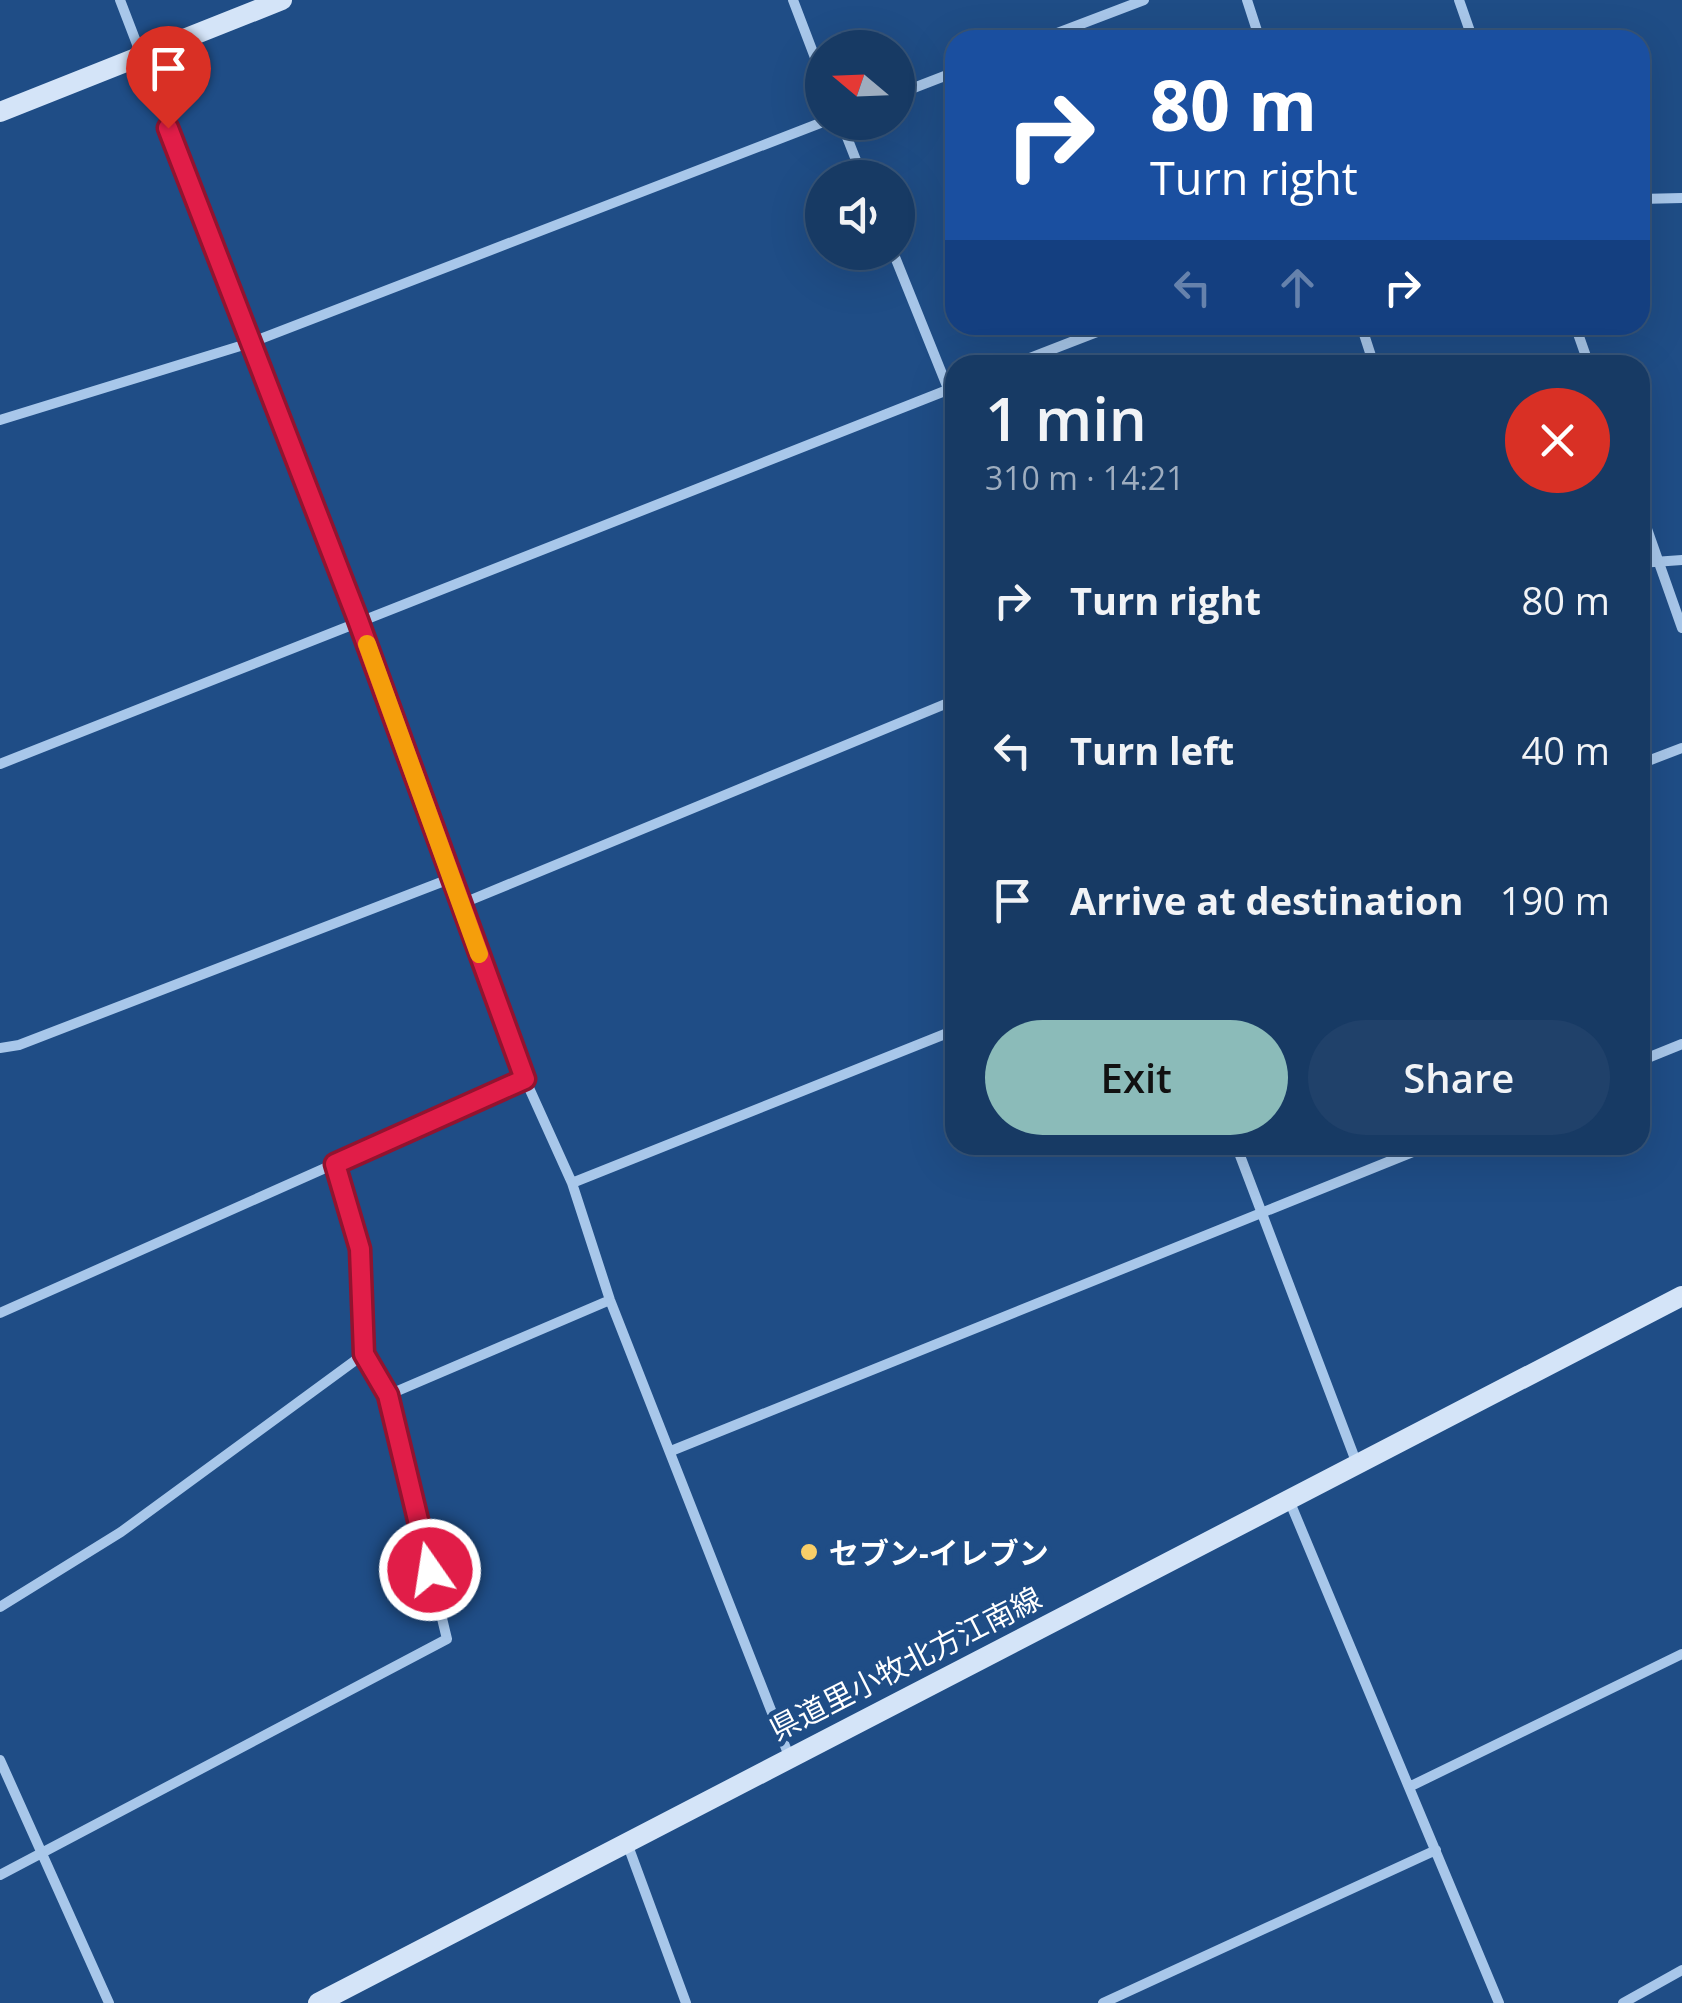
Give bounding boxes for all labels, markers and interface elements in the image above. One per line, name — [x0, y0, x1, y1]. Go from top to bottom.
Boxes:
pin — [126, 26, 211, 129]
north arrow — [805, 30, 915, 140]
map controls — [805, 30, 915, 270]
icon: arrive — [141, 41, 196, 96]
text: 80 m — [1150, 56, 1317, 152]
icon: right — [985, 70, 1115, 200]
text: Turn right — [1150, 147, 1358, 208]
button: sound — [805, 160, 915, 270]
icon: left — [1165, 260, 1220, 315]
icon: ahead — [1270, 260, 1325, 315]
icon: right — [1375, 260, 1430, 315]
text: 1 min — [985, 377, 1147, 459]
button: close — [1505, 388, 1610, 493]
text: 310 m · 14:21 — [985, 456, 1184, 499]
icon: right — [985, 573, 1040, 628]
text: Turn right — [1070, 574, 1261, 626]
text: 80 m — [1521, 574, 1610, 626]
icon: left — [985, 723, 1040, 778]
text: Turn left — [1070, 724, 1234, 776]
text: 40 m — [1521, 724, 1610, 776]
icon: arrive — [985, 873, 1040, 928]
text: Arrive at destination — [1070, 874, 1464, 926]
text: 190 m — [1500, 874, 1610, 926]
button: Exit — [985, 1020, 1288, 1135]
button: Share — [1308, 1020, 1610, 1135]
position arrow — [378, 1518, 482, 1622]
place label: セブン-イレブン — [829, 1532, 1049, 1573]
marker: セブン-イレブン — [798, 1541, 820, 1563]
street label: 県道里小牧北方江南線 — [762, 1577, 1048, 1749]

